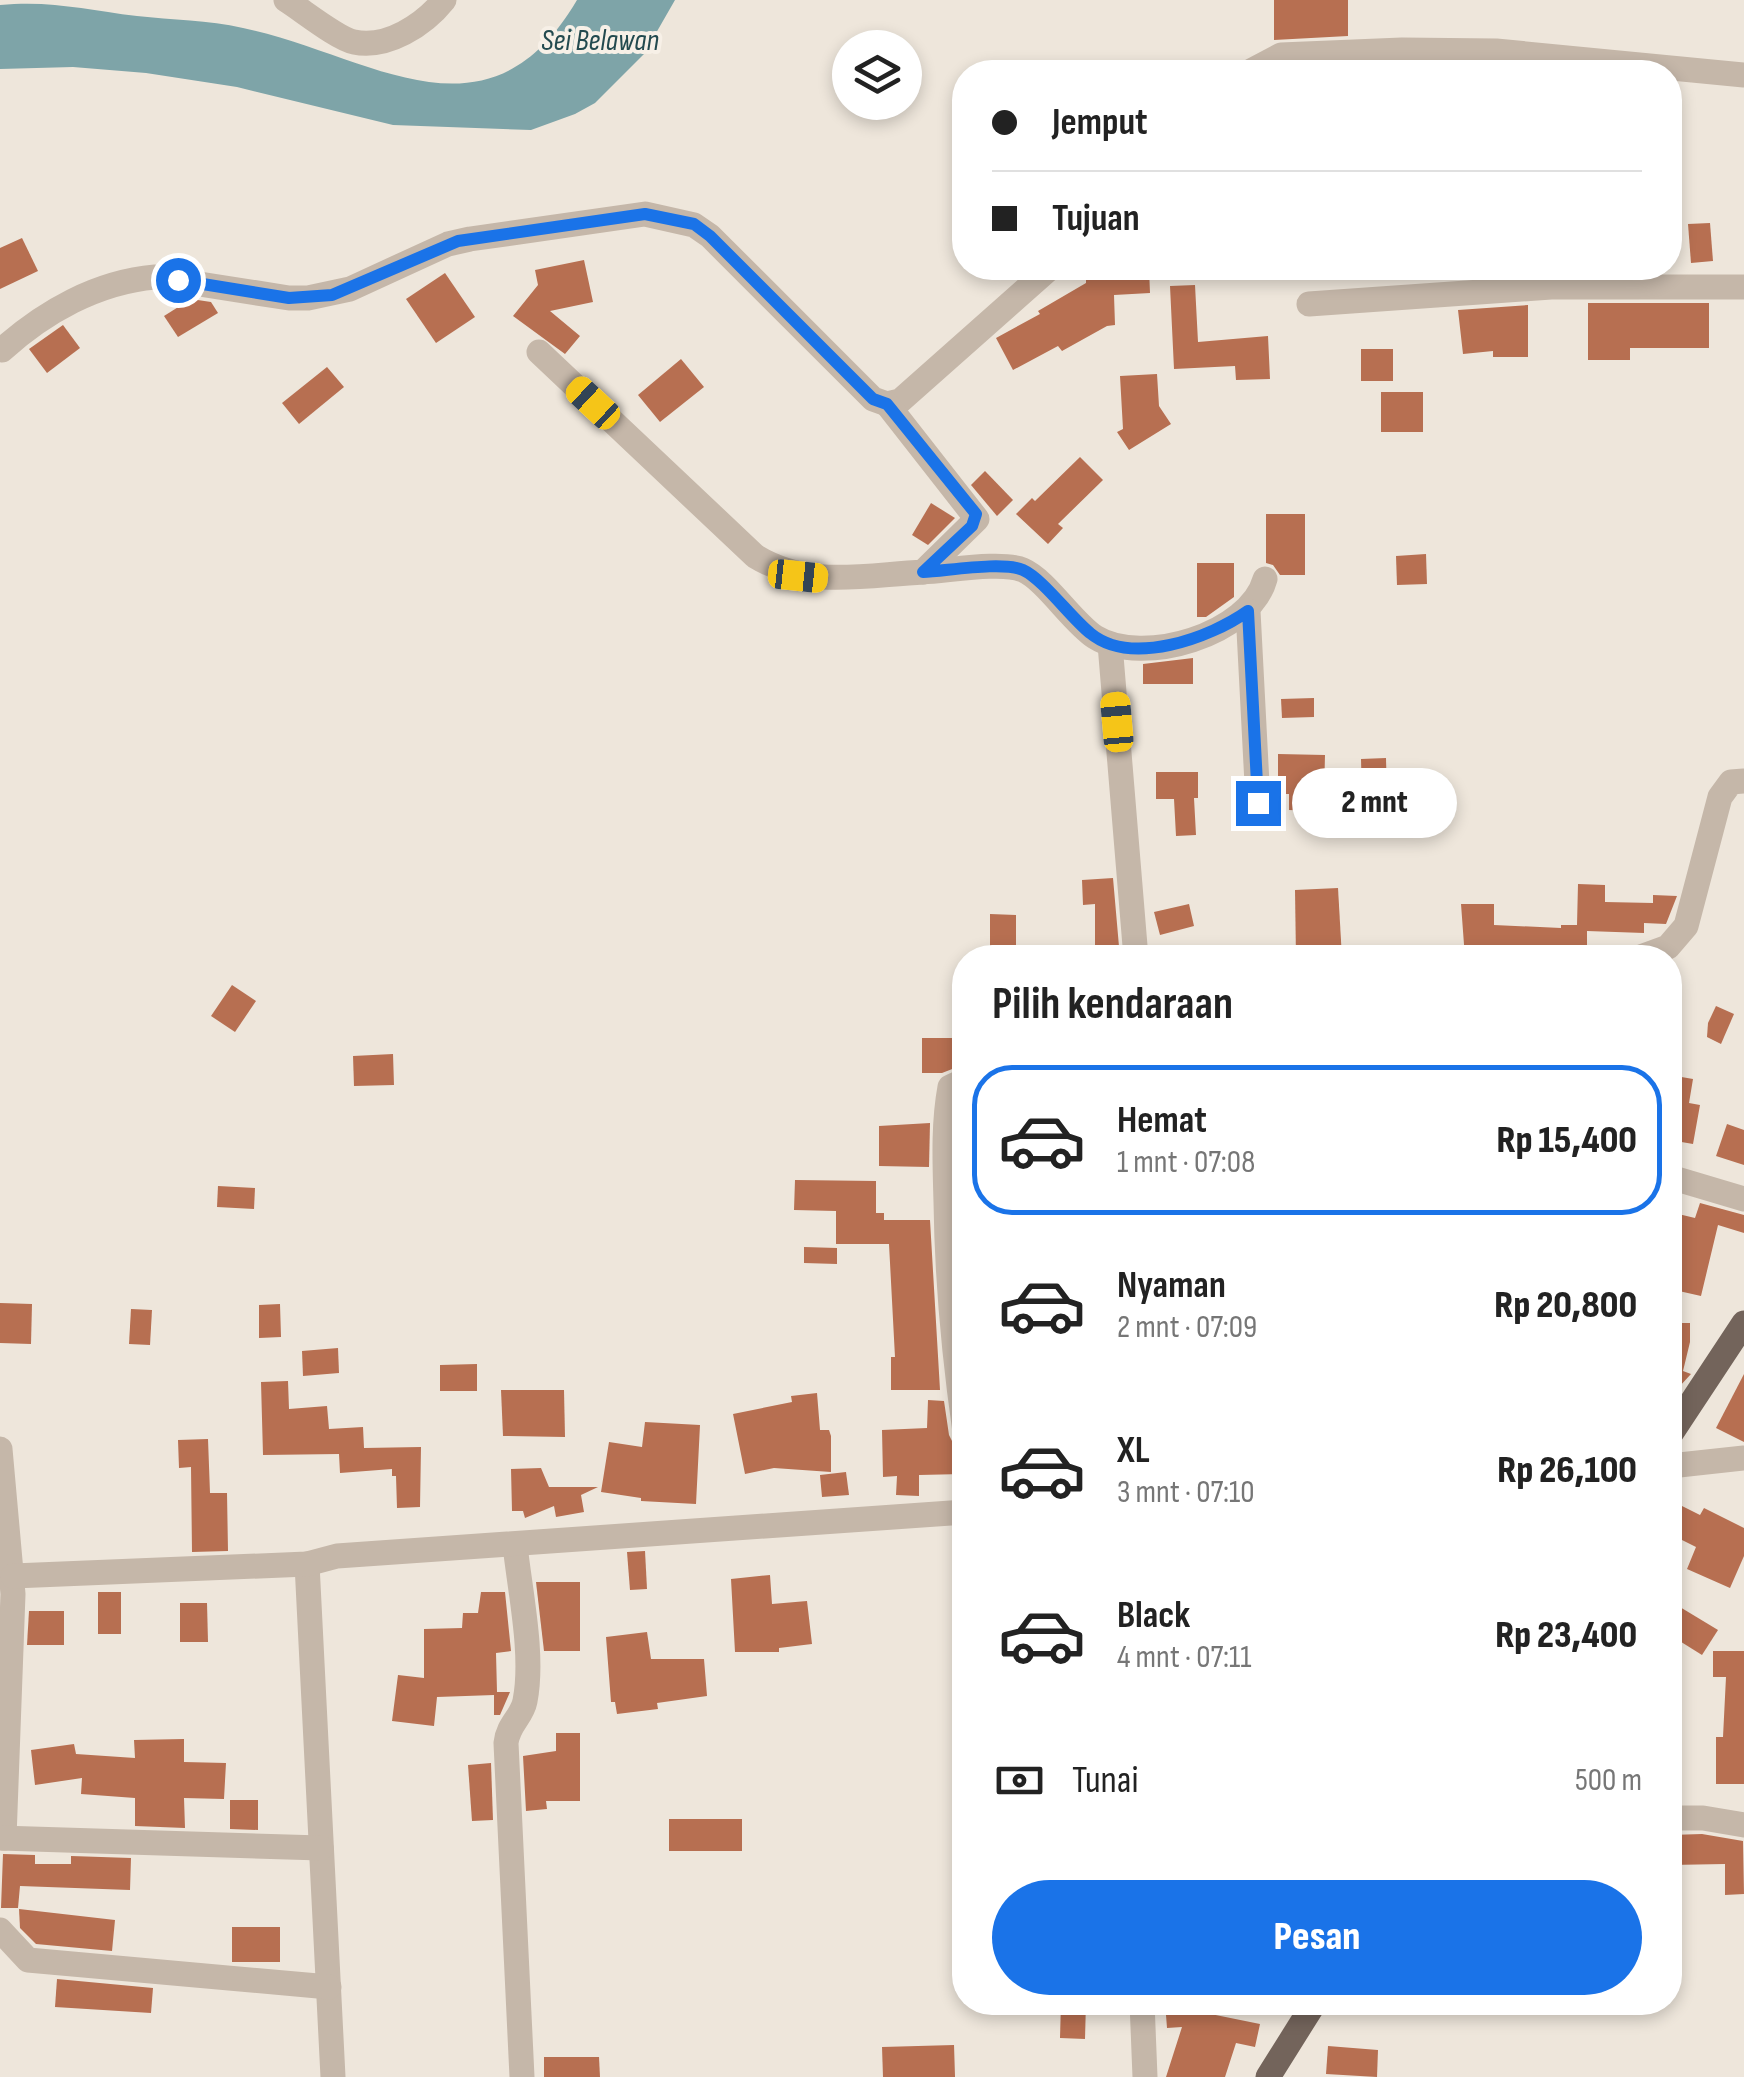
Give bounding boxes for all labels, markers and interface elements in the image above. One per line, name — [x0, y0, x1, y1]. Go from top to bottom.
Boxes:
water label: Sei Belawan — [541, 23, 659, 59]
map controls — [832, 30, 922, 120]
button: layers — [832, 30, 922, 120]
text: Jemput — [1052, 100, 1148, 145]
text: Tujuan — [1052, 196, 1140, 241]
route start — [156, 258, 201, 303]
car — [561, 372, 625, 434]
car — [767, 558, 829, 594]
car — [1099, 691, 1135, 753]
callout: 2 mnt — [1293, 768, 1458, 838]
route end — [1236, 781, 1281, 826]
text: 2 mnt — [1341, 783, 1408, 822]
text: Pilih kendaraan — [992, 977, 1233, 1032]
icon: car — [997, 1095, 1087, 1185]
text: Hemat — [1117, 1098, 1207, 1143]
text: Rp 15,400 — [1497, 1118, 1637, 1163]
text: 1 mnt · 07:08 — [1117, 1143, 1255, 1182]
icon: car — [997, 1260, 1087, 1350]
text: Nyaman — [1117, 1263, 1226, 1308]
text: Rp 20,800 — [1494, 1283, 1637, 1328]
text: 2 mnt · 07:09 — [1117, 1308, 1257, 1347]
icon: car — [997, 1425, 1087, 1515]
text: XL — [1117, 1428, 1150, 1473]
text: Rp 26,100 — [1497, 1448, 1637, 1493]
text: 3 mnt · 07:10 — [1117, 1473, 1255, 1512]
icon: car — [997, 1590, 1087, 1680]
text: Black — [1117, 1593, 1190, 1638]
text: Rp 23,400 — [1495, 1613, 1637, 1658]
text: 4 mnt · 07:11 — [1117, 1638, 1251, 1677]
icon: cash — [992, 1753, 1047, 1808]
text: Tunai — [1072, 1758, 1139, 1803]
text: 500 m — [1575, 1761, 1642, 1800]
button: Pesan — [992, 1880, 1642, 1995]

